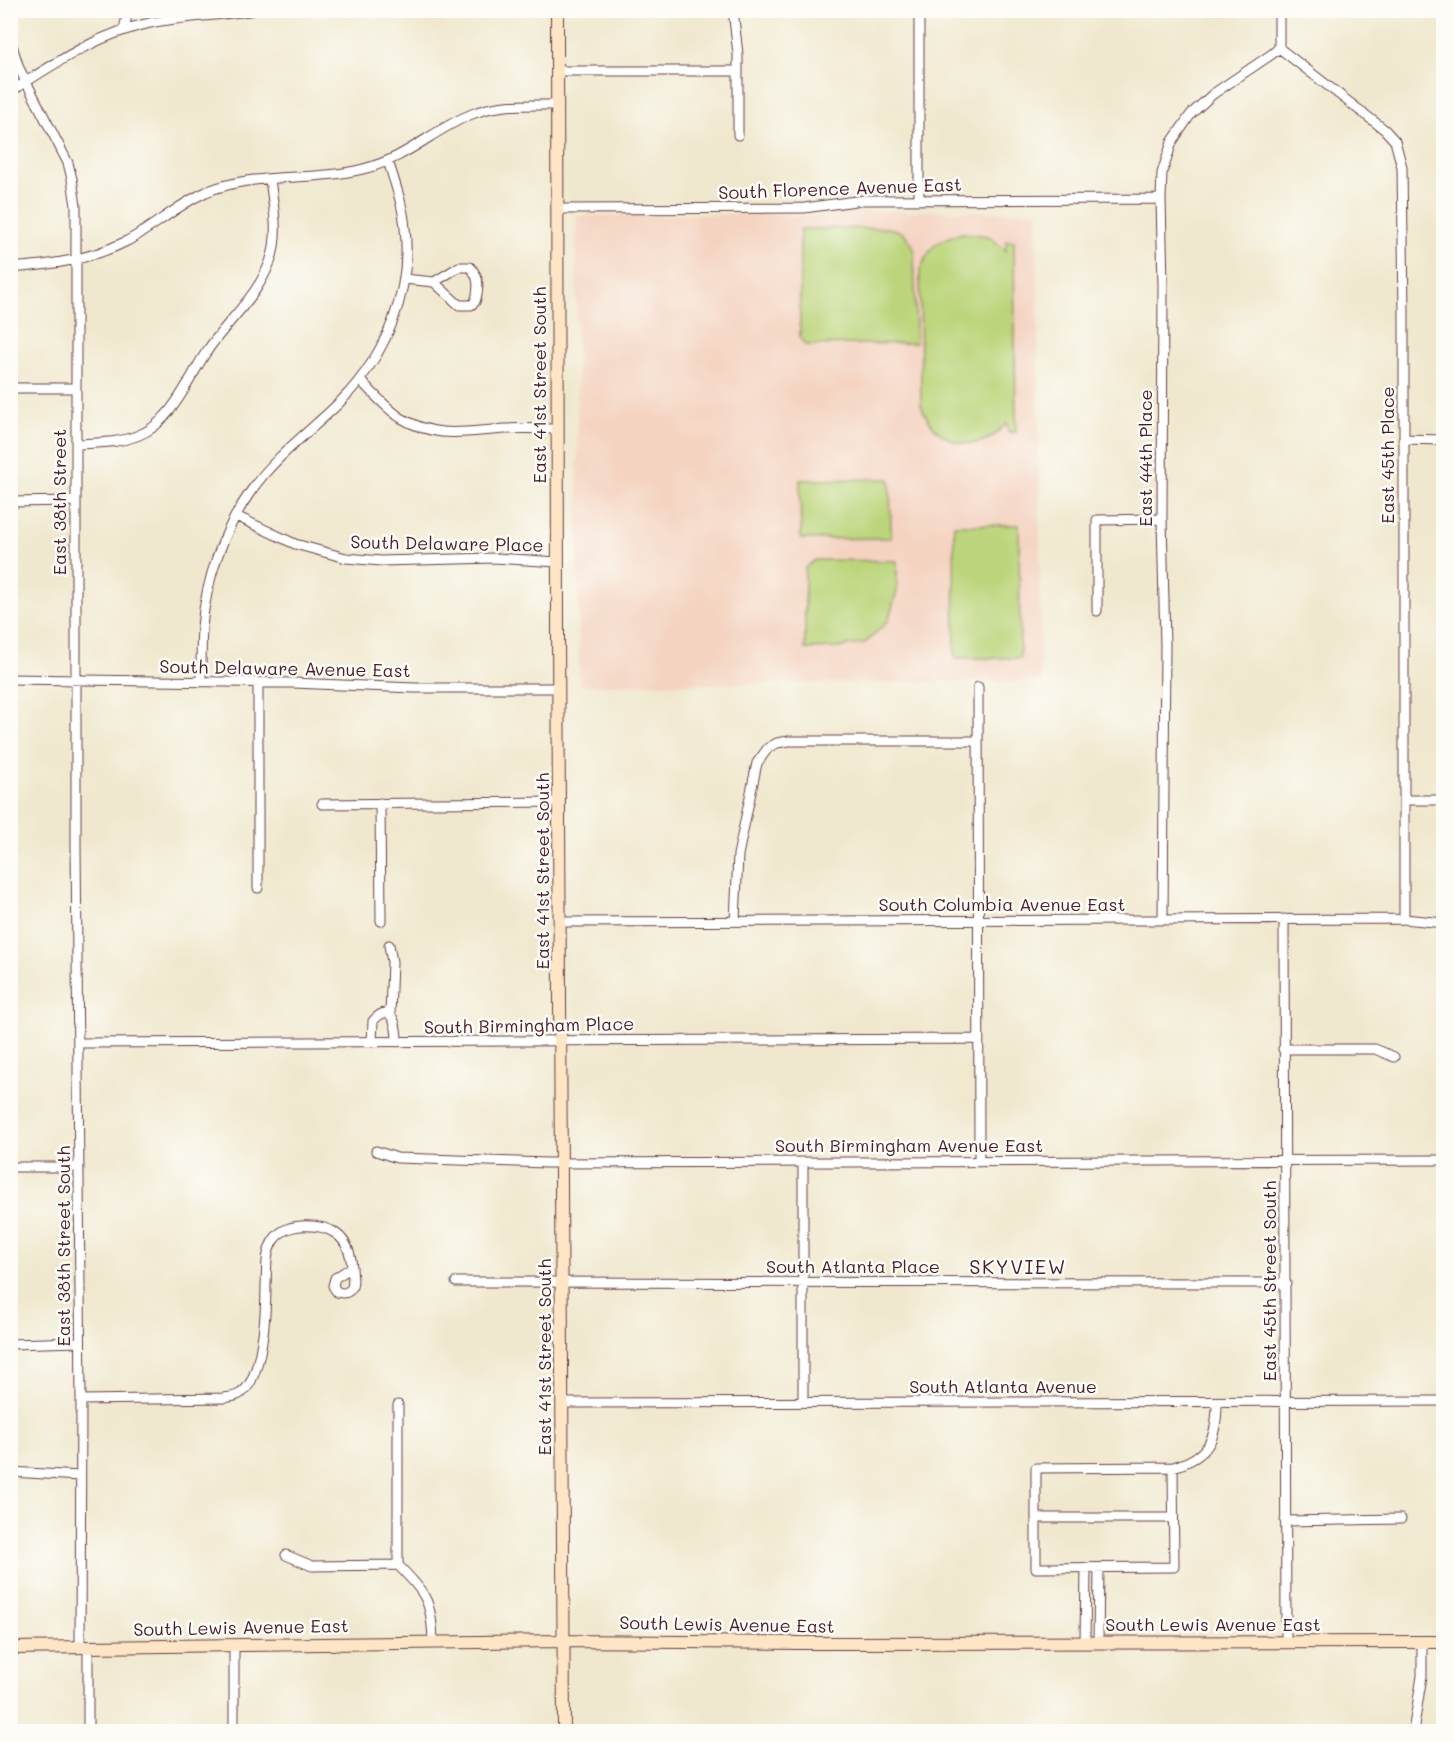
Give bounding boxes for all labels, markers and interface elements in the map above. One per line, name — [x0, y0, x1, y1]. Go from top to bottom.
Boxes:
street label: South Florence Avenue East — [718, 172, 962, 204]
street label: East 41st Street South — [527, 287, 551, 483]
street label: East 45th Place — [1375, 386, 1399, 524]
street label: East 44th Place — [1133, 389, 1157, 527]
street label: East 38th Street — [47, 429, 71, 575]
street label: South Delaware Place — [350, 529, 544, 557]
street label: South Delaware Avenue East — [159, 654, 411, 682]
street label: East 41st Street South — [530, 773, 554, 969]
street label: South Columbia Avenue East — [879, 892, 1125, 916]
street label: South Birmingham Place — [424, 1011, 634, 1039]
street label: South Birmingham Avenue East — [775, 1133, 1043, 1157]
street label: East 38th Street South — [51, 1145, 75, 1347]
street label: East 45th Street South — [1257, 1181, 1281, 1381]
district label: SKYVIEW — [969, 1253, 1067, 1279]
street label: South Atlanta Place — [766, 1254, 940, 1278]
street label: East 41st Street South — [532, 1259, 556, 1455]
street label: South Atlanta Avenue — [909, 1374, 1097, 1398]
street label: South Lewis Avenue East — [619, 1610, 835, 1638]
street label: South Lewis Avenue East — [1105, 1612, 1321, 1636]
street label: South Lewis Avenue East — [133, 1613, 349, 1641]

